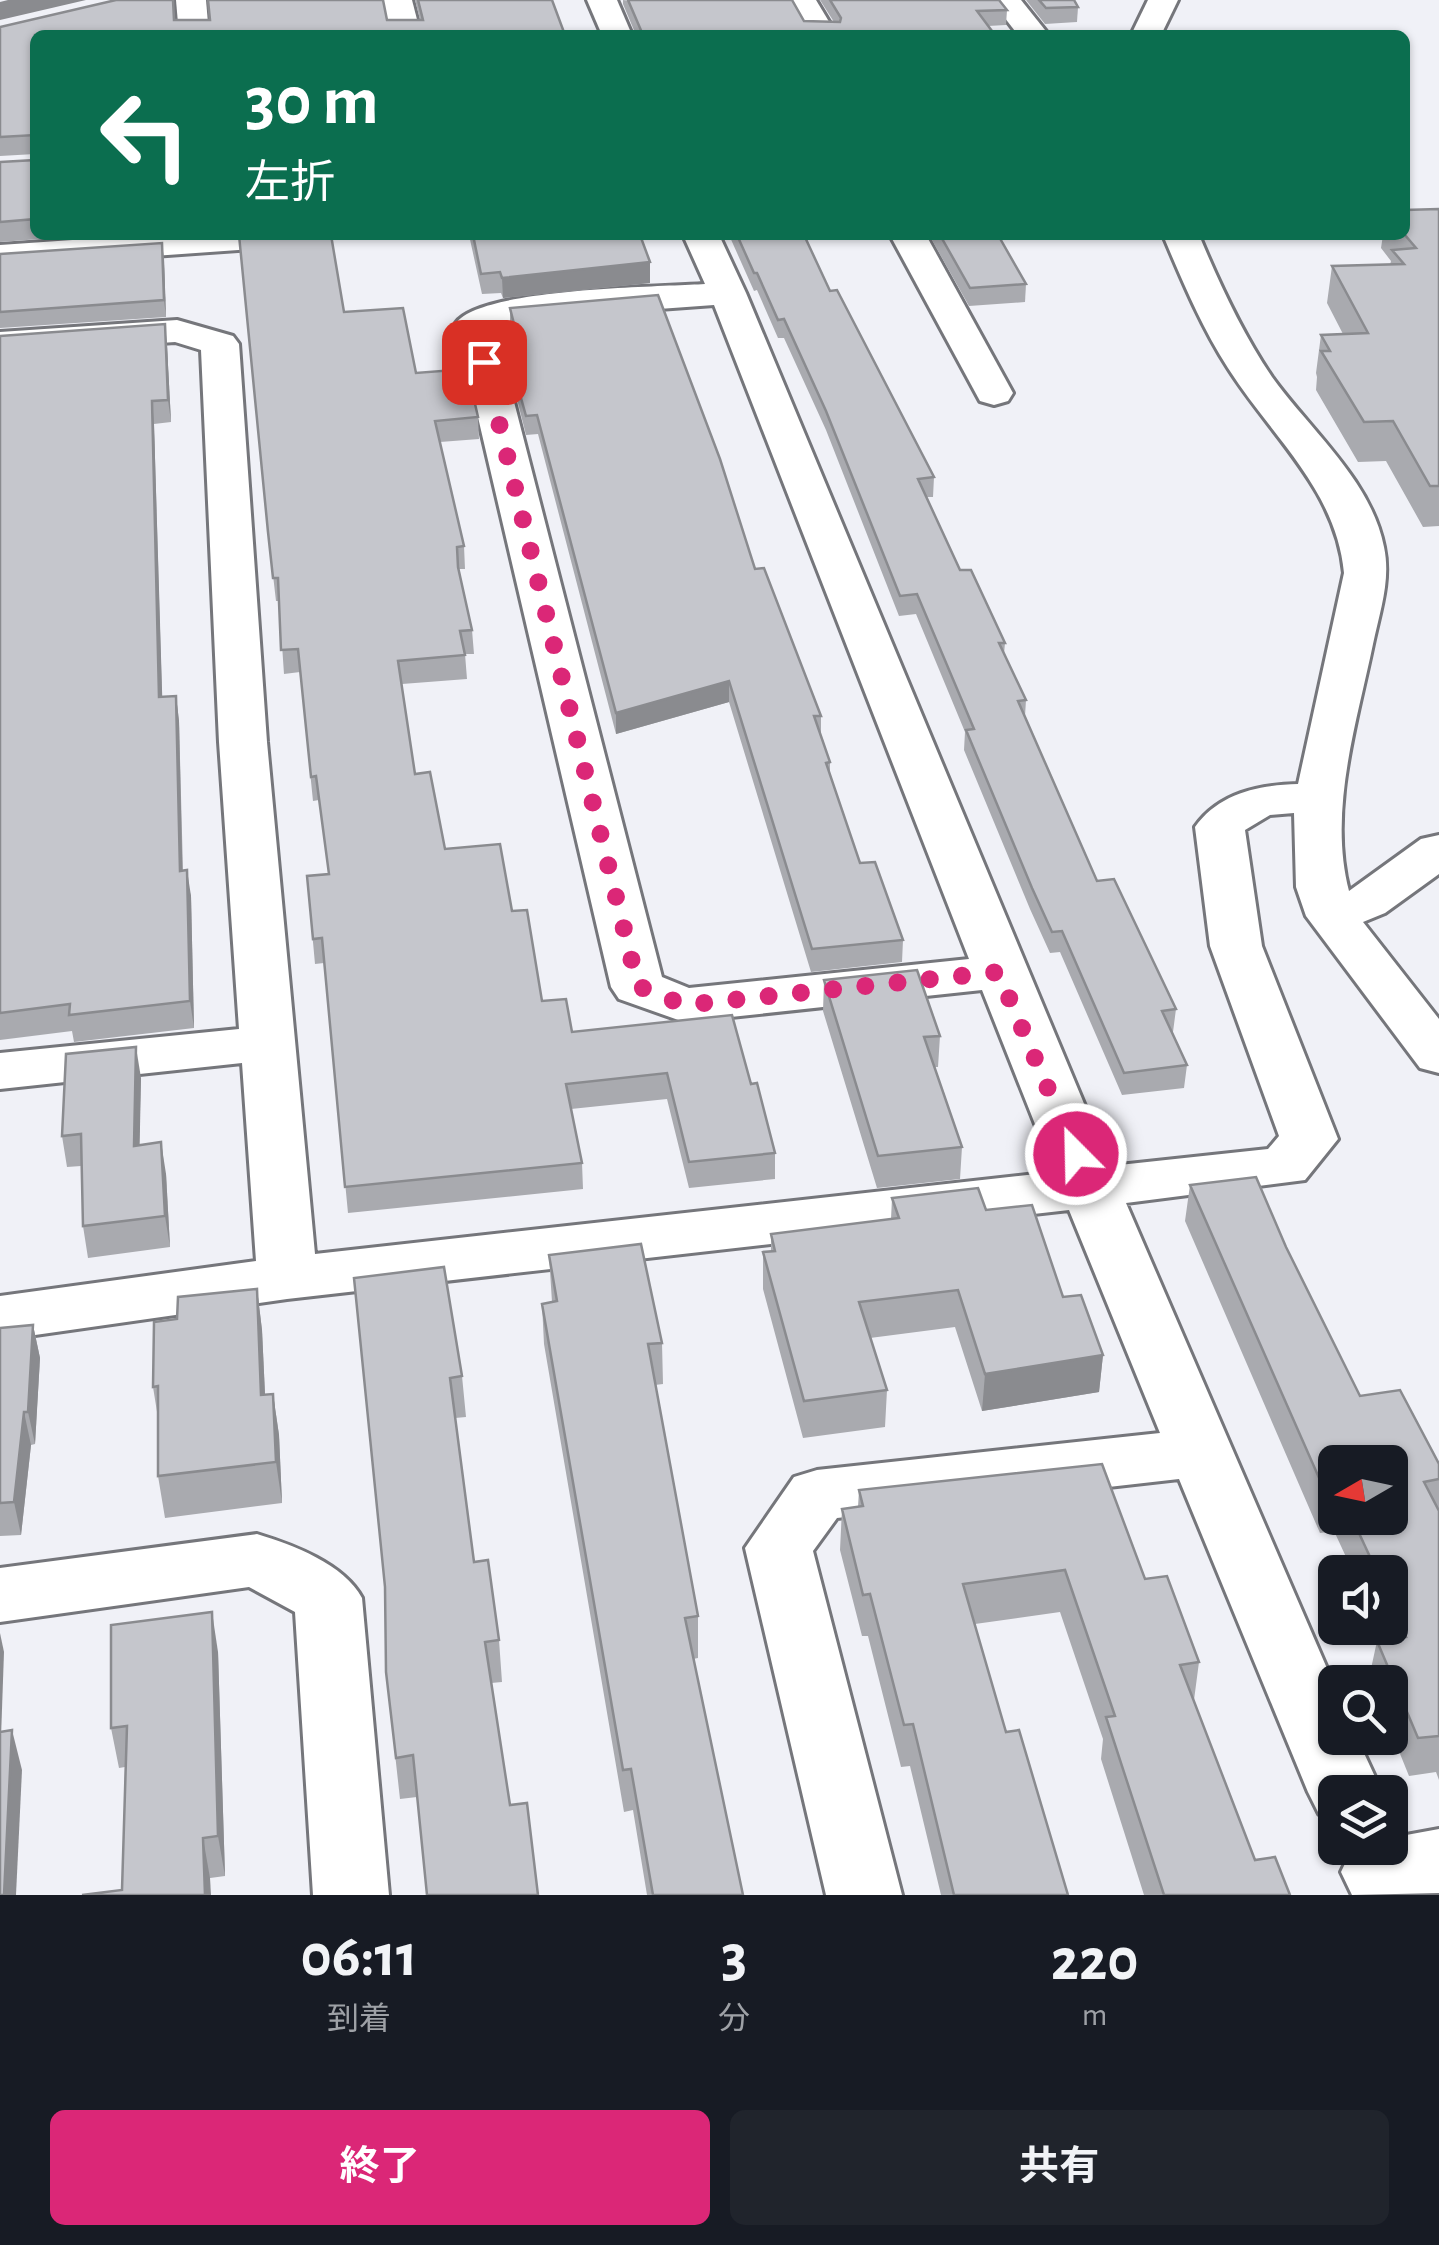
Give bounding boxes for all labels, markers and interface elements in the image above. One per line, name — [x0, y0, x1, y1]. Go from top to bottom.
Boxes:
text: 30 m — [245, 67, 379, 137]
icon: left — [80, 70, 210, 200]
text: 左折 — [245, 161, 335, 206]
pin — [442, 320, 527, 405]
icon: arrive — [457, 335, 512, 390]
position arrow — [1024, 1102, 1128, 1206]
north arrow — [1318, 1445, 1408, 1535]
map controls — [1318, 1445, 1408, 1865]
button: sound — [1318, 1555, 1408, 1645]
button: search — [1318, 1665, 1408, 1755]
button: layers — [1318, 1775, 1408, 1865]
text: 06:11 — [301, 1927, 418, 1987]
text: 3 — [721, 1927, 747, 1987]
text: 220 — [1051, 1931, 1138, 1991]
text: m — [1082, 1999, 1107, 2031]
text: 到着 — [327, 2003, 391, 2035]
text: 分 — [718, 2003, 750, 2035]
button: 終了 — [50, 2110, 710, 2225]
button: 共有 — [730, 2110, 1389, 2225]

